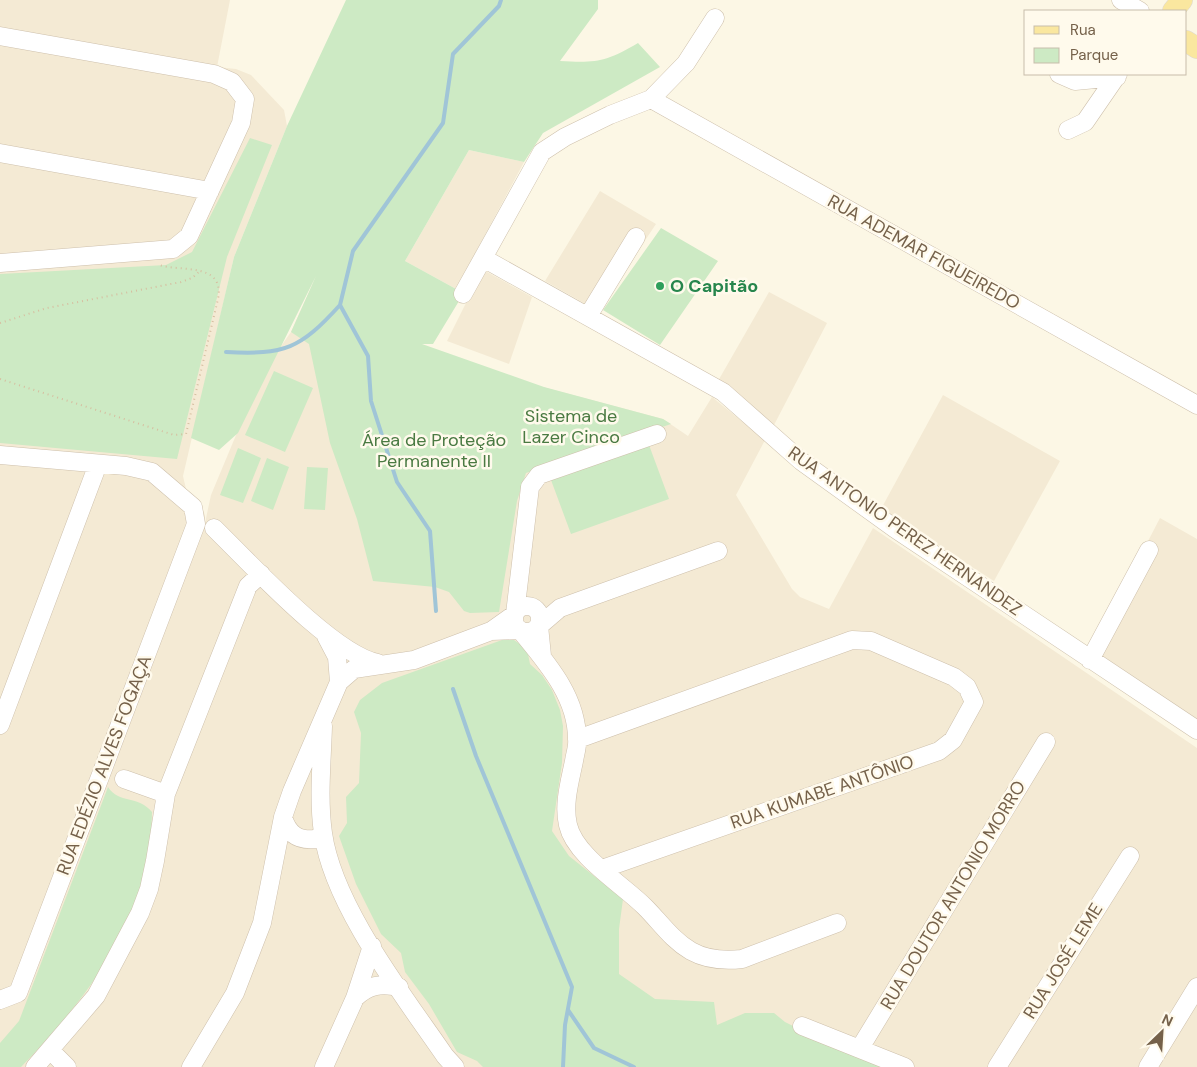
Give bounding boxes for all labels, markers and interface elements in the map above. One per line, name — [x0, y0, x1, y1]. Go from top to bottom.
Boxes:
legend — [1024, 10, 1187, 75]
text: Rua — [1070, 20, 1096, 40]
text: Parque — [1070, 45, 1118, 65]
street label: RUA ADEMAR FIGUEIREDO — [823, 189, 1025, 315]
place label: O Capitão — [670, 274, 758, 298]
marker: O Capitão — [654, 280, 666, 292]
park label: Sistema de Lazer Cinco — [522, 404, 620, 449]
park label: Área de Proteção Permanente II — [362, 428, 506, 473]
street label: RUA ANTONIO PEREZ HERNANDEZ — [783, 441, 1027, 621]
street label: RUA EDÉZIO ALVES FOGAÇA — [51, 652, 157, 878]
street label: RUA KUMABE ANTÔNIO — [727, 749, 917, 835]
street label: RUA DOUTOR ANTONIO MORRO — [875, 776, 1031, 1014]
street label: RUA JOSÉ LEME — [1018, 899, 1108, 1023]
north arrow — [1137, 1007, 1187, 1057]
text: N — [1159, 1010, 1176, 1031]

